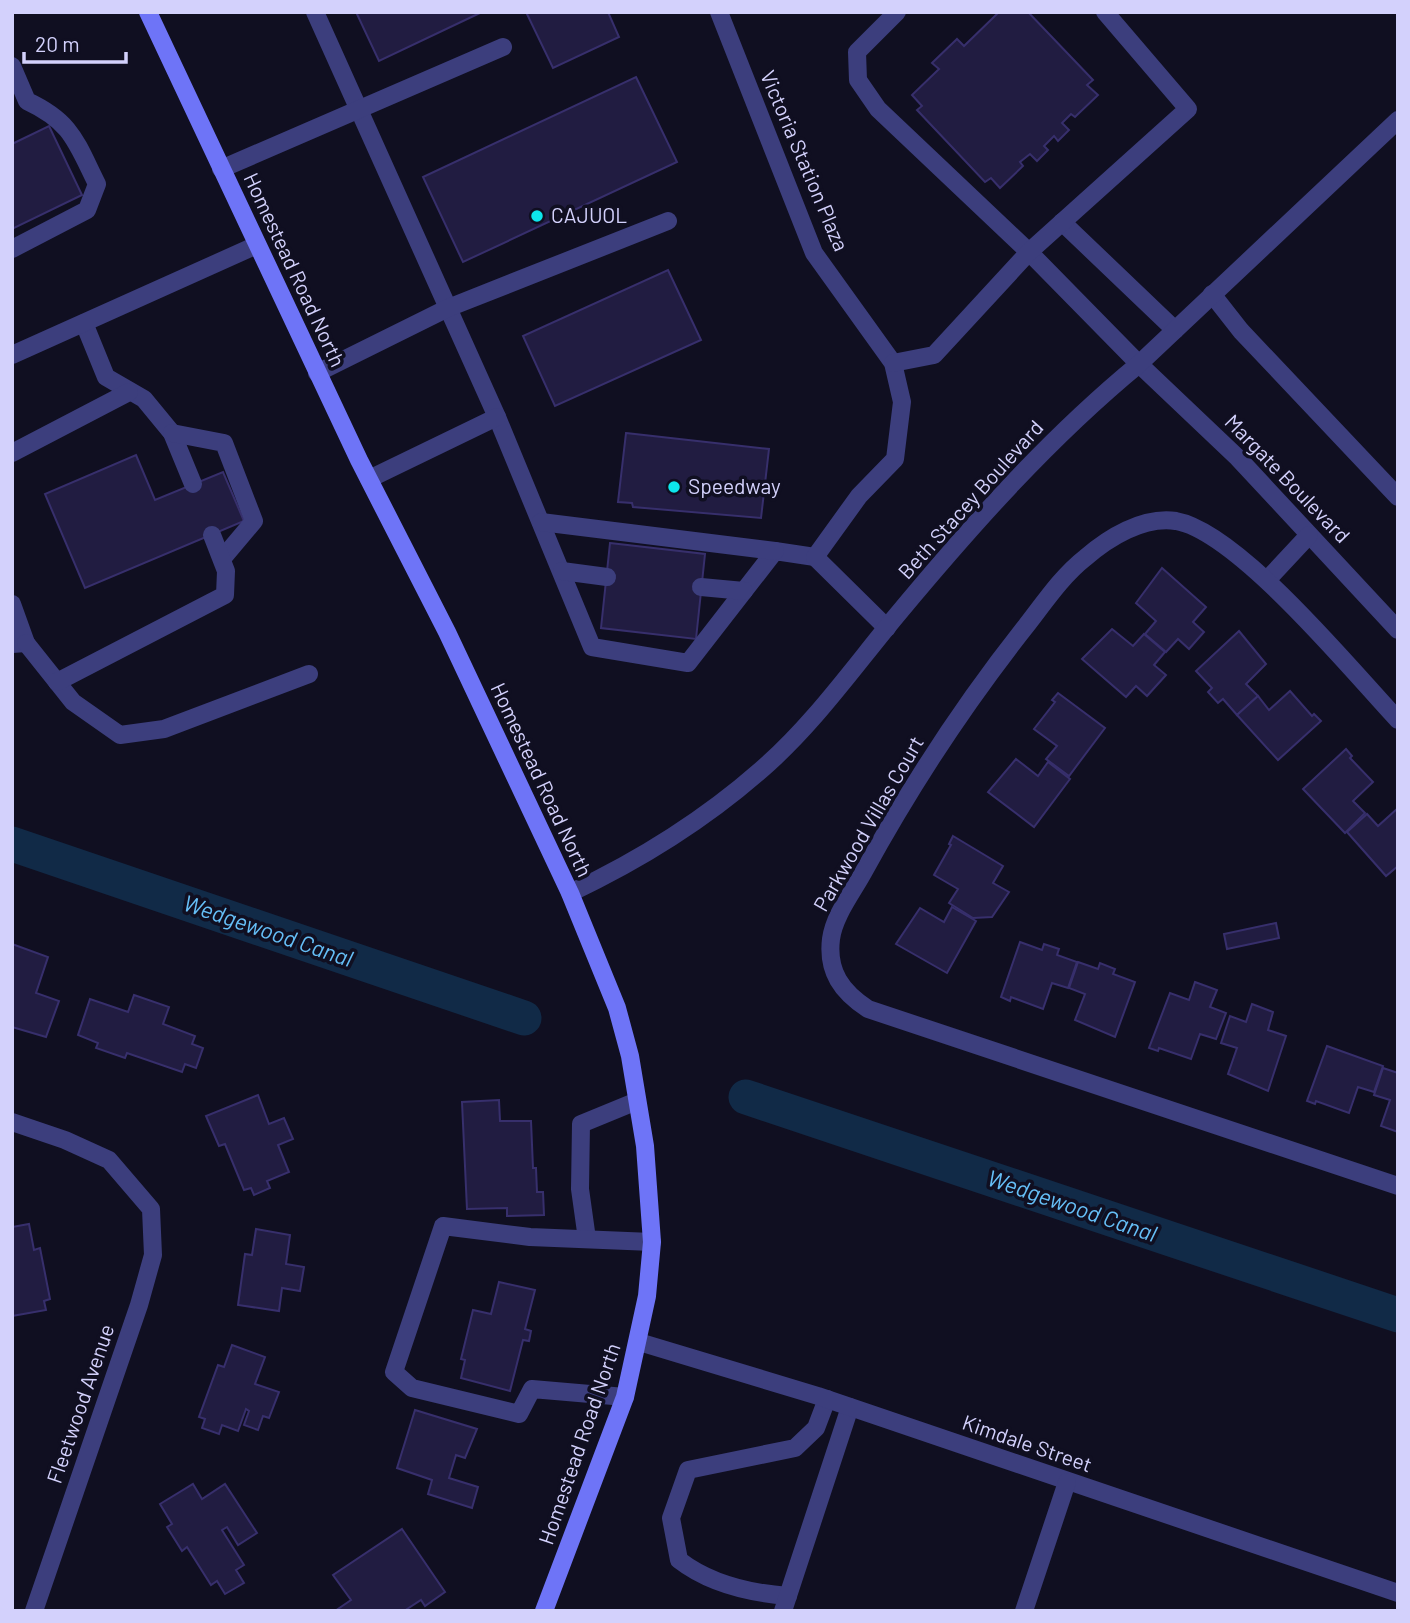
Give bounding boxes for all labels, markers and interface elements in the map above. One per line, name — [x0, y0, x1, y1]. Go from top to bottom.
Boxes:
scale bar — [24, 21, 126, 65]
text: 20 m — [35, 31, 80, 56]
street label: Victoria Station Plaza — [756, 66, 855, 255]
street label: Homestead Road North — [239, 168, 351, 370]
place label: CAJUOL — [551, 202, 627, 227]
marker: CAJUOL — [529, 208, 545, 224]
street label: Margate Boulevard — [1220, 409, 1356, 547]
street label: Beth Stacey Boulevard — [892, 415, 1048, 583]
place label: Speedway — [688, 473, 781, 498]
marker: Speedway — [666, 479, 682, 495]
street label: Homestead Road North — [486, 678, 598, 880]
street label: Parkwood Villas Court — [807, 731, 928, 915]
water label: Wedgewood Canal — [180, 888, 357, 972]
water label: Wedgewood Canal — [984, 1163, 1161, 1247]
street label: Fleetwood Avenue — [41, 1321, 119, 1486]
street label: Homestead Road North — [532, 1339, 625, 1548]
street label: Kimdale Street — [960, 1409, 1095, 1476]

